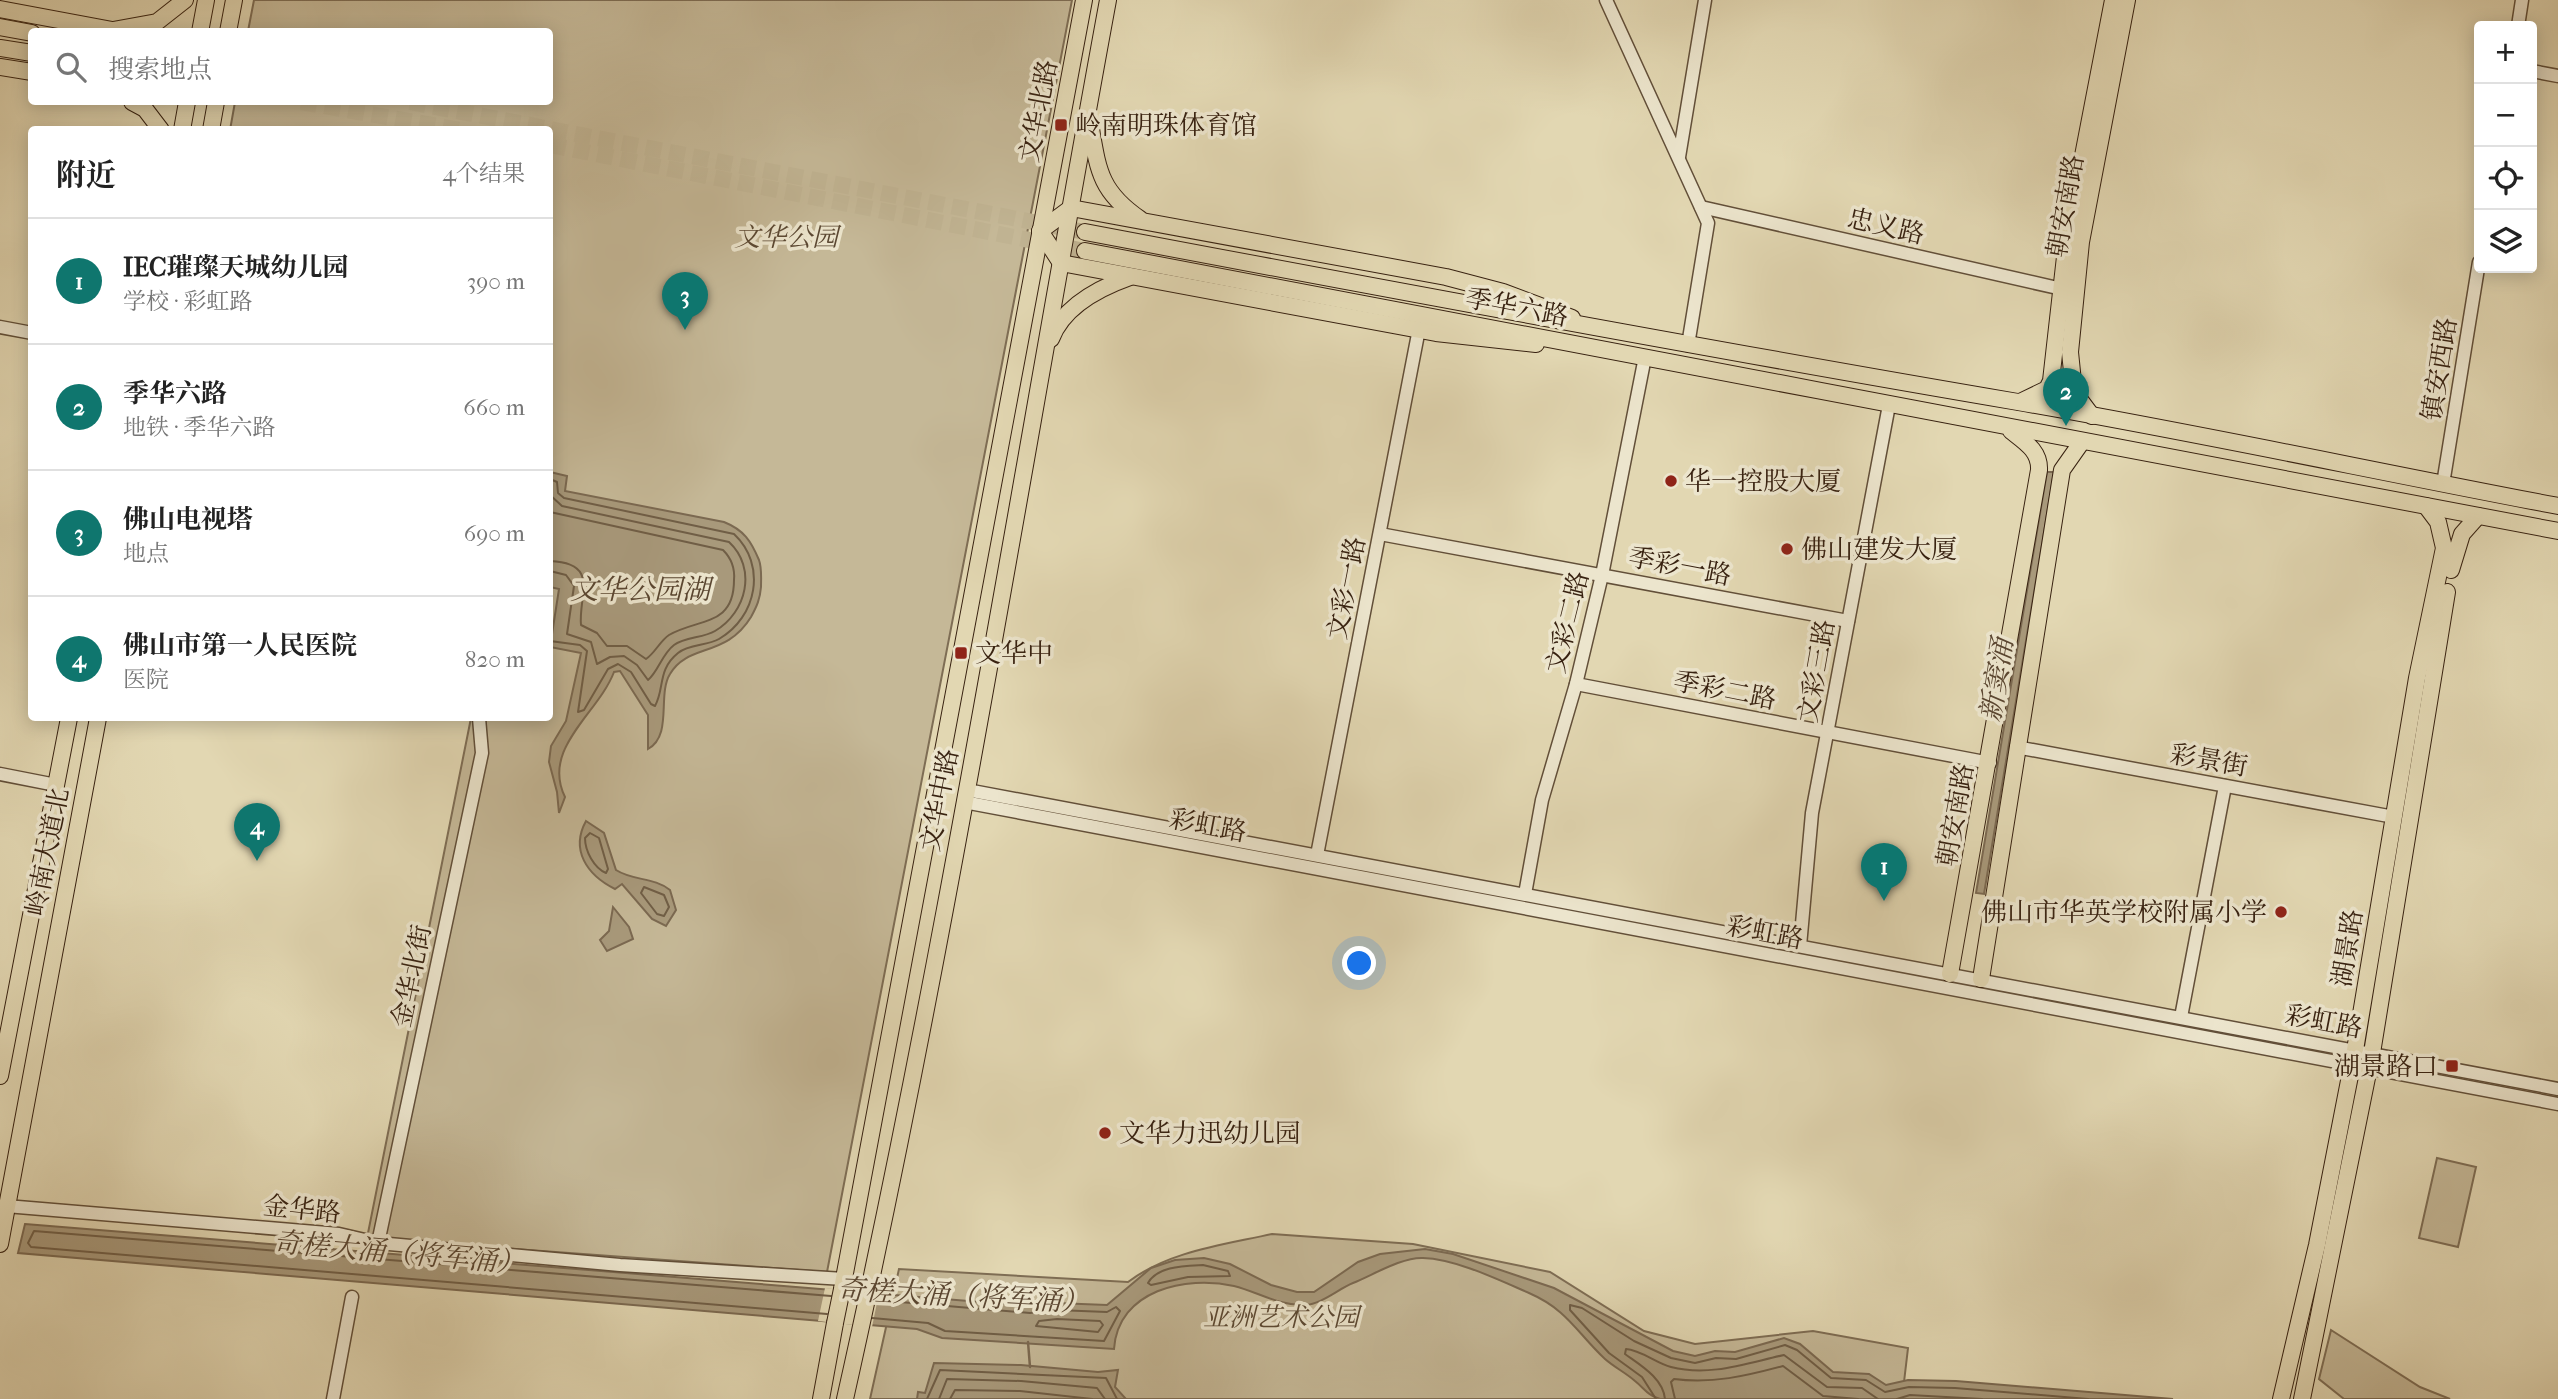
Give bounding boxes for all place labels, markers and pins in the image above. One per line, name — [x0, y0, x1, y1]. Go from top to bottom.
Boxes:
place label: 岭南明珠体育馆 — [1075, 110, 1257, 141]
marker: 岭南明珠体育馆 — [1053, 117, 1069, 133]
pin: 3 — [662, 272, 708, 330]
pin: 2 — [2043, 368, 2089, 426]
place label: 华一控股大厦 — [1685, 466, 1841, 497]
marker: 华一控股大厦 — [1663, 473, 1679, 489]
place label: 佛山建发大厦 — [1801, 534, 1957, 565]
marker: 佛山建发大厦 — [1779, 541, 1795, 557]
place label: 文华中 — [975, 638, 1053, 669]
marker: 文华中 — [953, 645, 969, 661]
pin: 4 — [234, 803, 280, 861]
pin: 1 — [1861, 843, 1907, 901]
place label: 佛山市华英学校附属小学 — [1981, 897, 2267, 928]
marker: 佛山市华英学校附属小学 — [2273, 904, 2289, 920]
place label: 湖景路口 — [2334, 1051, 2438, 1082]
marker: 湖景路口 — [2444, 1058, 2460, 1074]
place label: 文华力迅幼儿园 — [1119, 1118, 1301, 1149]
marker: 文华力迅幼儿园 — [1097, 1125, 1113, 1141]

